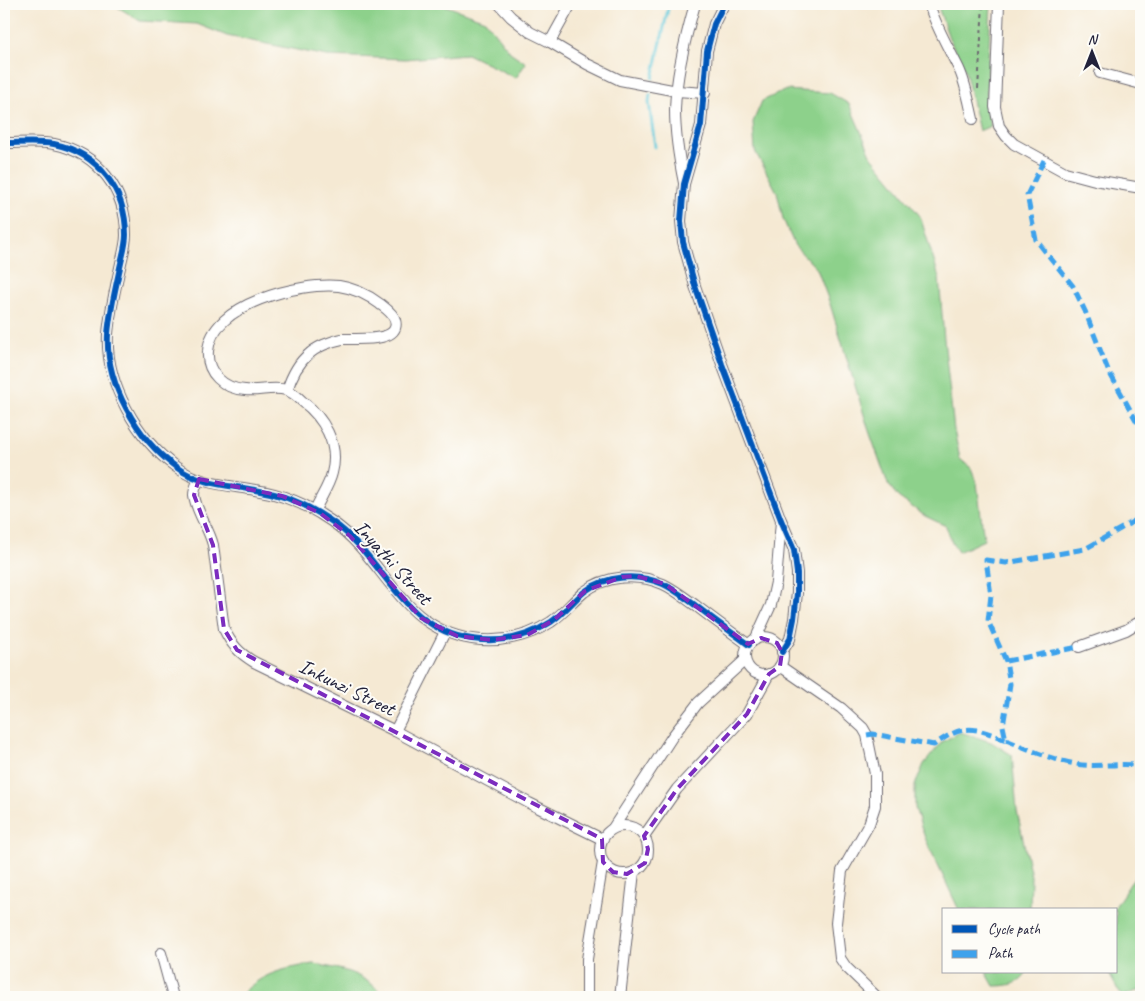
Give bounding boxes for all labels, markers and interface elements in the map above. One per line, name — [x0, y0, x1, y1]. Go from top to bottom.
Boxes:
north arrow — [1068, 28, 1118, 78]
text: N — [1088, 31, 1099, 48]
street label: Inyathi Street — [348, 514, 439, 611]
street label: Inkunzi Street — [295, 653, 401, 722]
legend — [942, 908, 1118, 974]
text: Cycle path — [988, 920, 1040, 939]
text: Path — [988, 944, 1014, 963]

